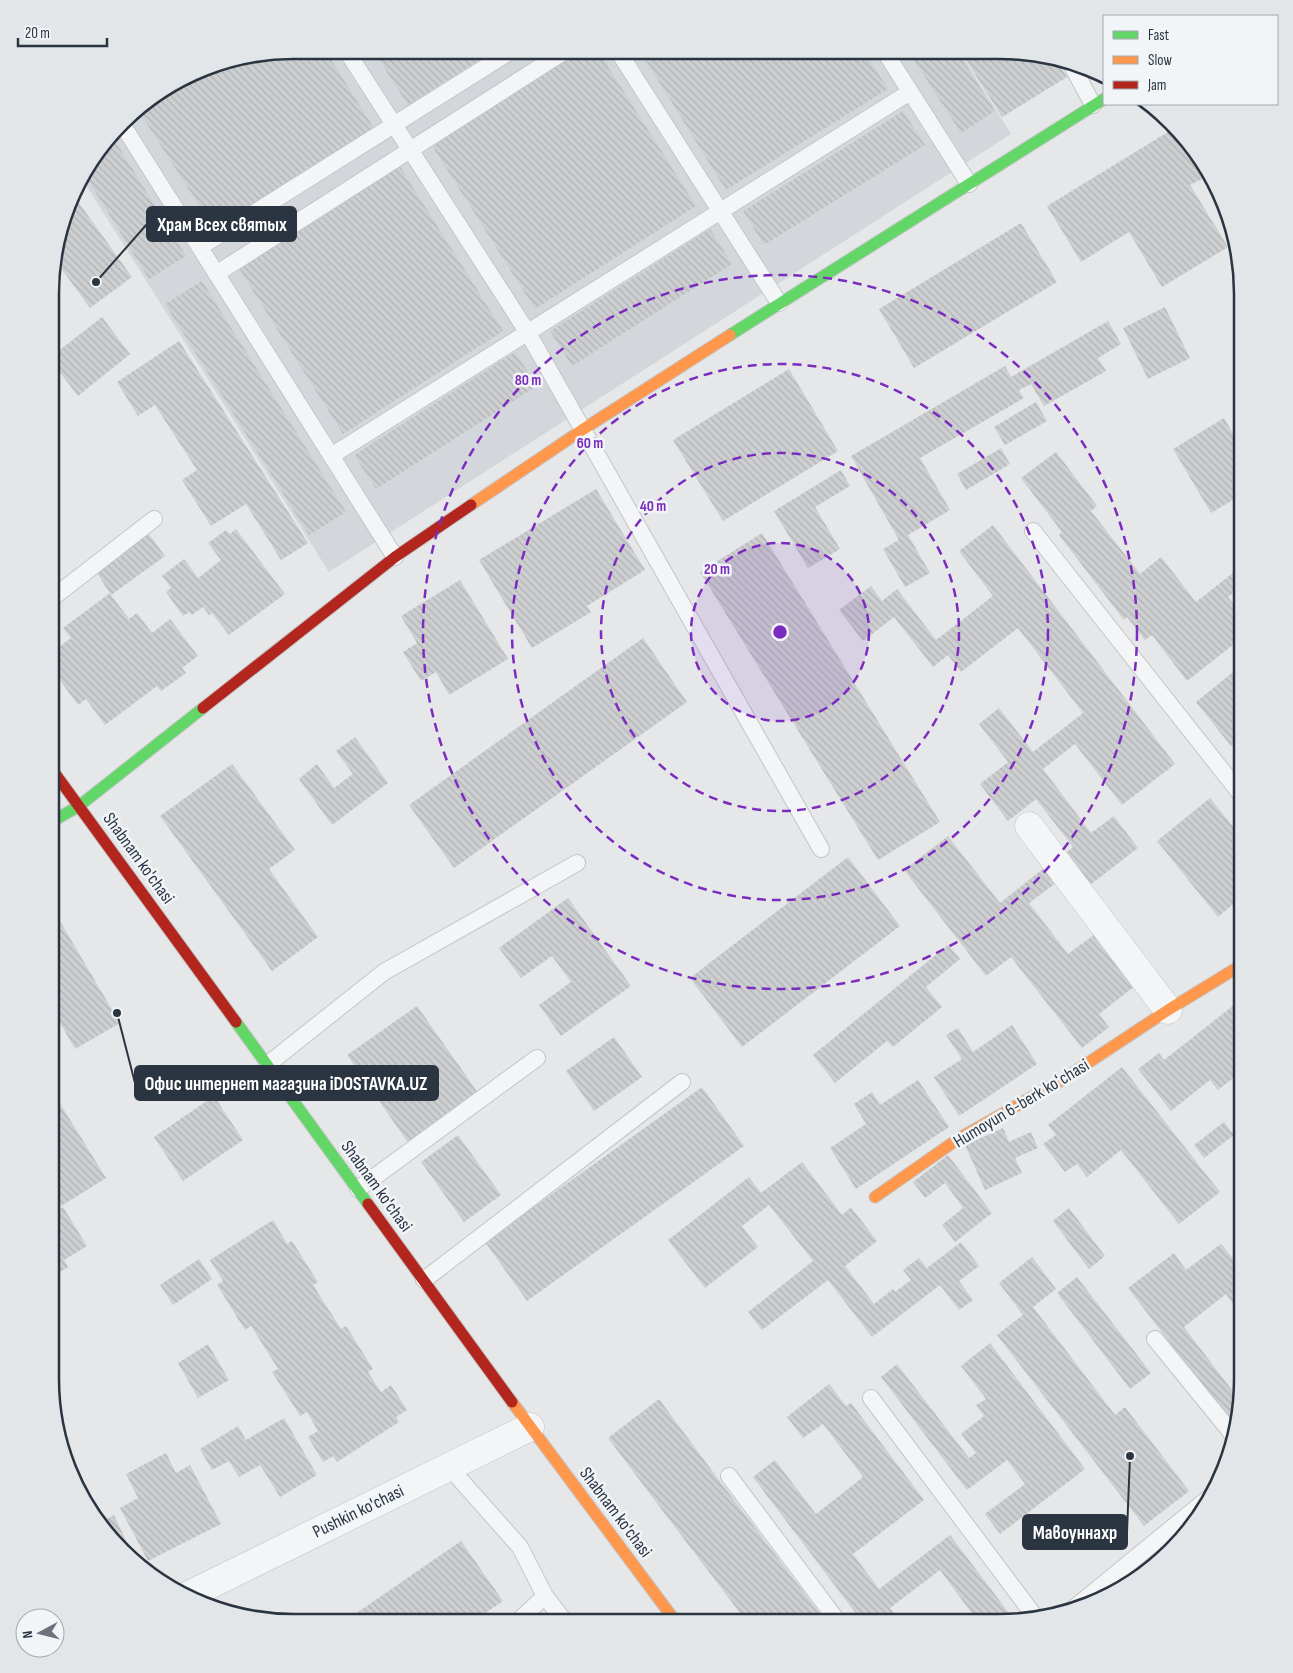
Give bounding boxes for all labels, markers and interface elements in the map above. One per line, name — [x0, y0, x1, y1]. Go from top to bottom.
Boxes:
scale bar — [18, 15, 106, 47]
legend — [1103, 15, 1278, 105]
text: 20 m — [25, 24, 50, 43]
text: Fast — [1148, 26, 1170, 45]
text: Slow — [1148, 51, 1172, 70]
text: Jam — [1147, 76, 1166, 95]
callout: Храм Всех святых — [147, 207, 296, 241]
text: Храм Всех святых — [156, 214, 287, 237]
text: 80 m — [515, 371, 541, 390]
text: 60 m — [577, 434, 603, 453]
text: 40 m — [640, 497, 666, 516]
text: 20 m — [704, 560, 730, 579]
centre of rings — [771, 623, 789, 641]
street label: Shabnam ko'chasi — [99, 809, 179, 908]
street label: Humoyun 6-berk koʻchasi — [950, 1055, 1093, 1152]
callout: Офис интернет магазина iDOSTAVKA.UZ — [135, 1066, 438, 1100]
text: Офис интернет магазина iDOSTAVKA.UZ — [144, 1073, 428, 1096]
street label: Shabnam ko'chasi — [337, 1137, 417, 1236]
street label: Shabnam ko'chasi — [575, 1463, 656, 1562]
street label: Pushkin ko'chasi — [309, 1480, 407, 1543]
callout: Мавоуннахр — [1023, 1515, 1127, 1549]
text: Мавоуннахр — [1033, 1522, 1117, 1545]
north arrow — [15, 1608, 65, 1658]
text: N — [19, 1630, 36, 1639]

